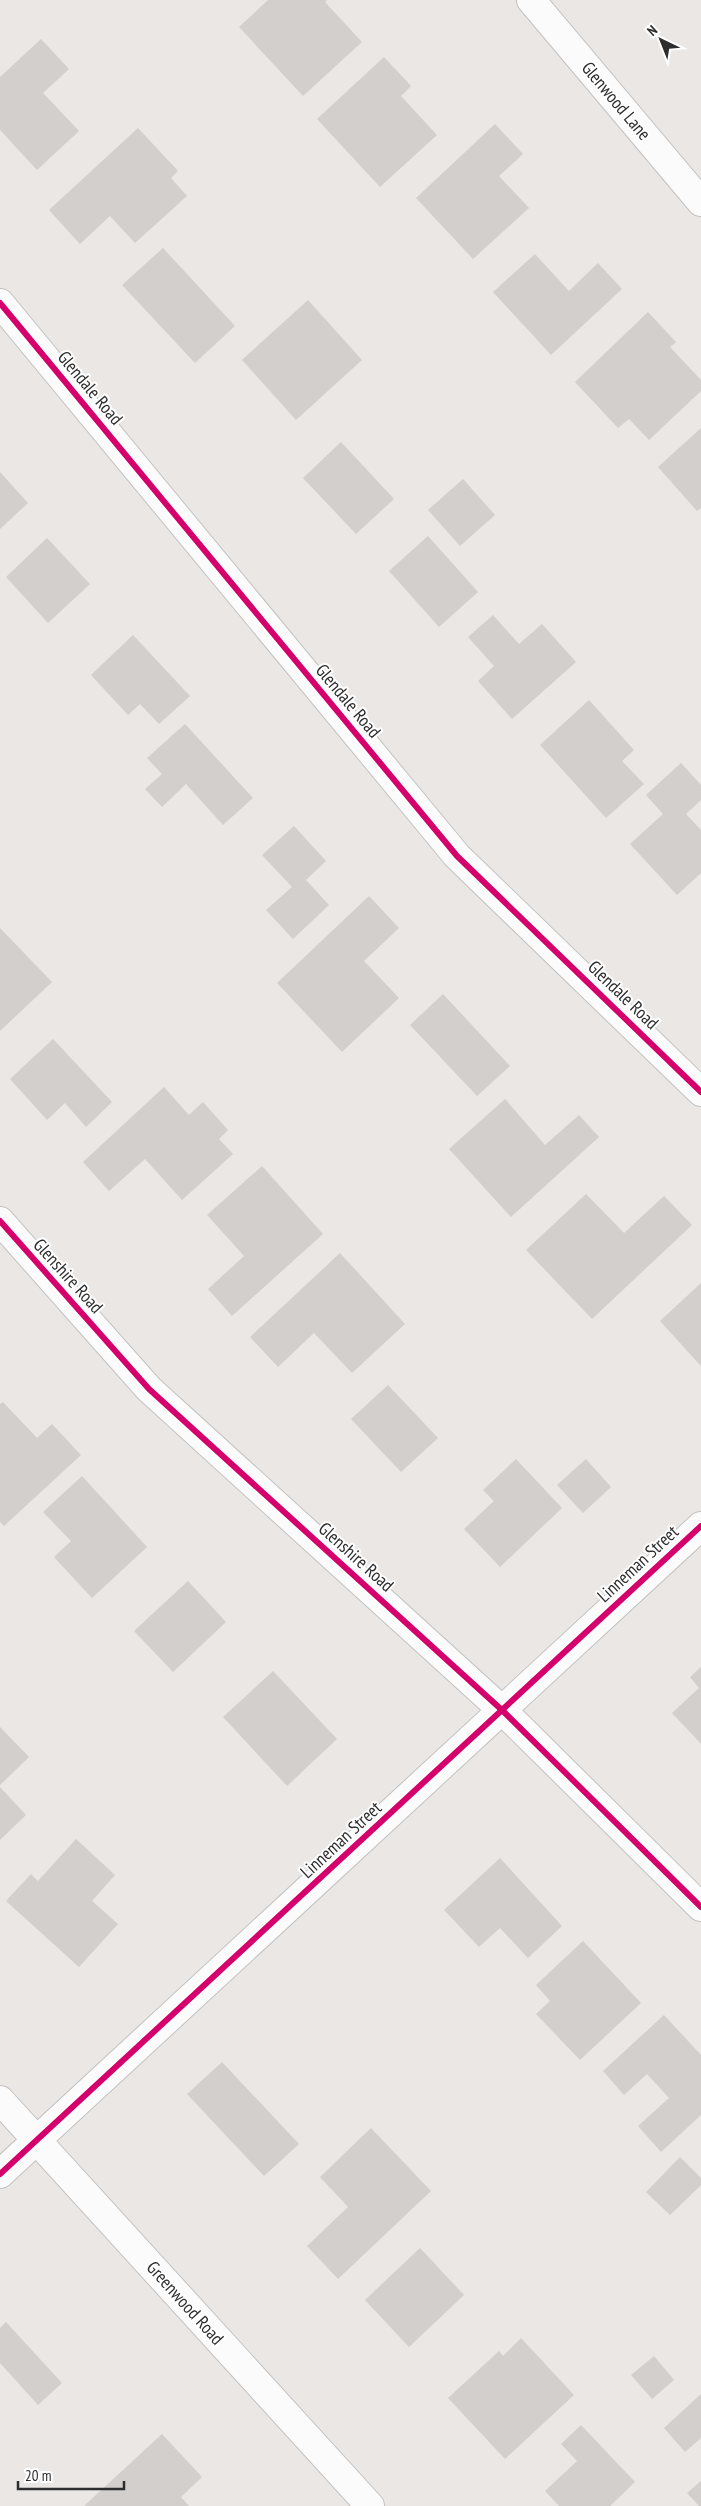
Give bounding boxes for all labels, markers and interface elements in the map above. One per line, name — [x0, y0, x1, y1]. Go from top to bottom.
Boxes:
north arrow — [636, 15, 686, 65]
text: N — [643, 21, 661, 40]
street label: Glenwood Lane — [577, 57, 656, 145]
street label: Glendale Road — [53, 346, 128, 429]
street label: Glendale Road — [311, 659, 386, 742]
street label: Glendale Road — [583, 955, 664, 1034]
street label: Glenshire Road — [29, 1233, 108, 1318]
street label: Glenshire Road — [314, 1517, 399, 1596]
street label: Linneman Street — [592, 1520, 683, 1607]
street label: Linneman Street — [295, 1796, 386, 1883]
street label: Greenwood Road — [142, 2256, 229, 2349]
scale bar — [18, 2458, 124, 2490]
text: 20 m — [25, 2466, 51, 2485]

